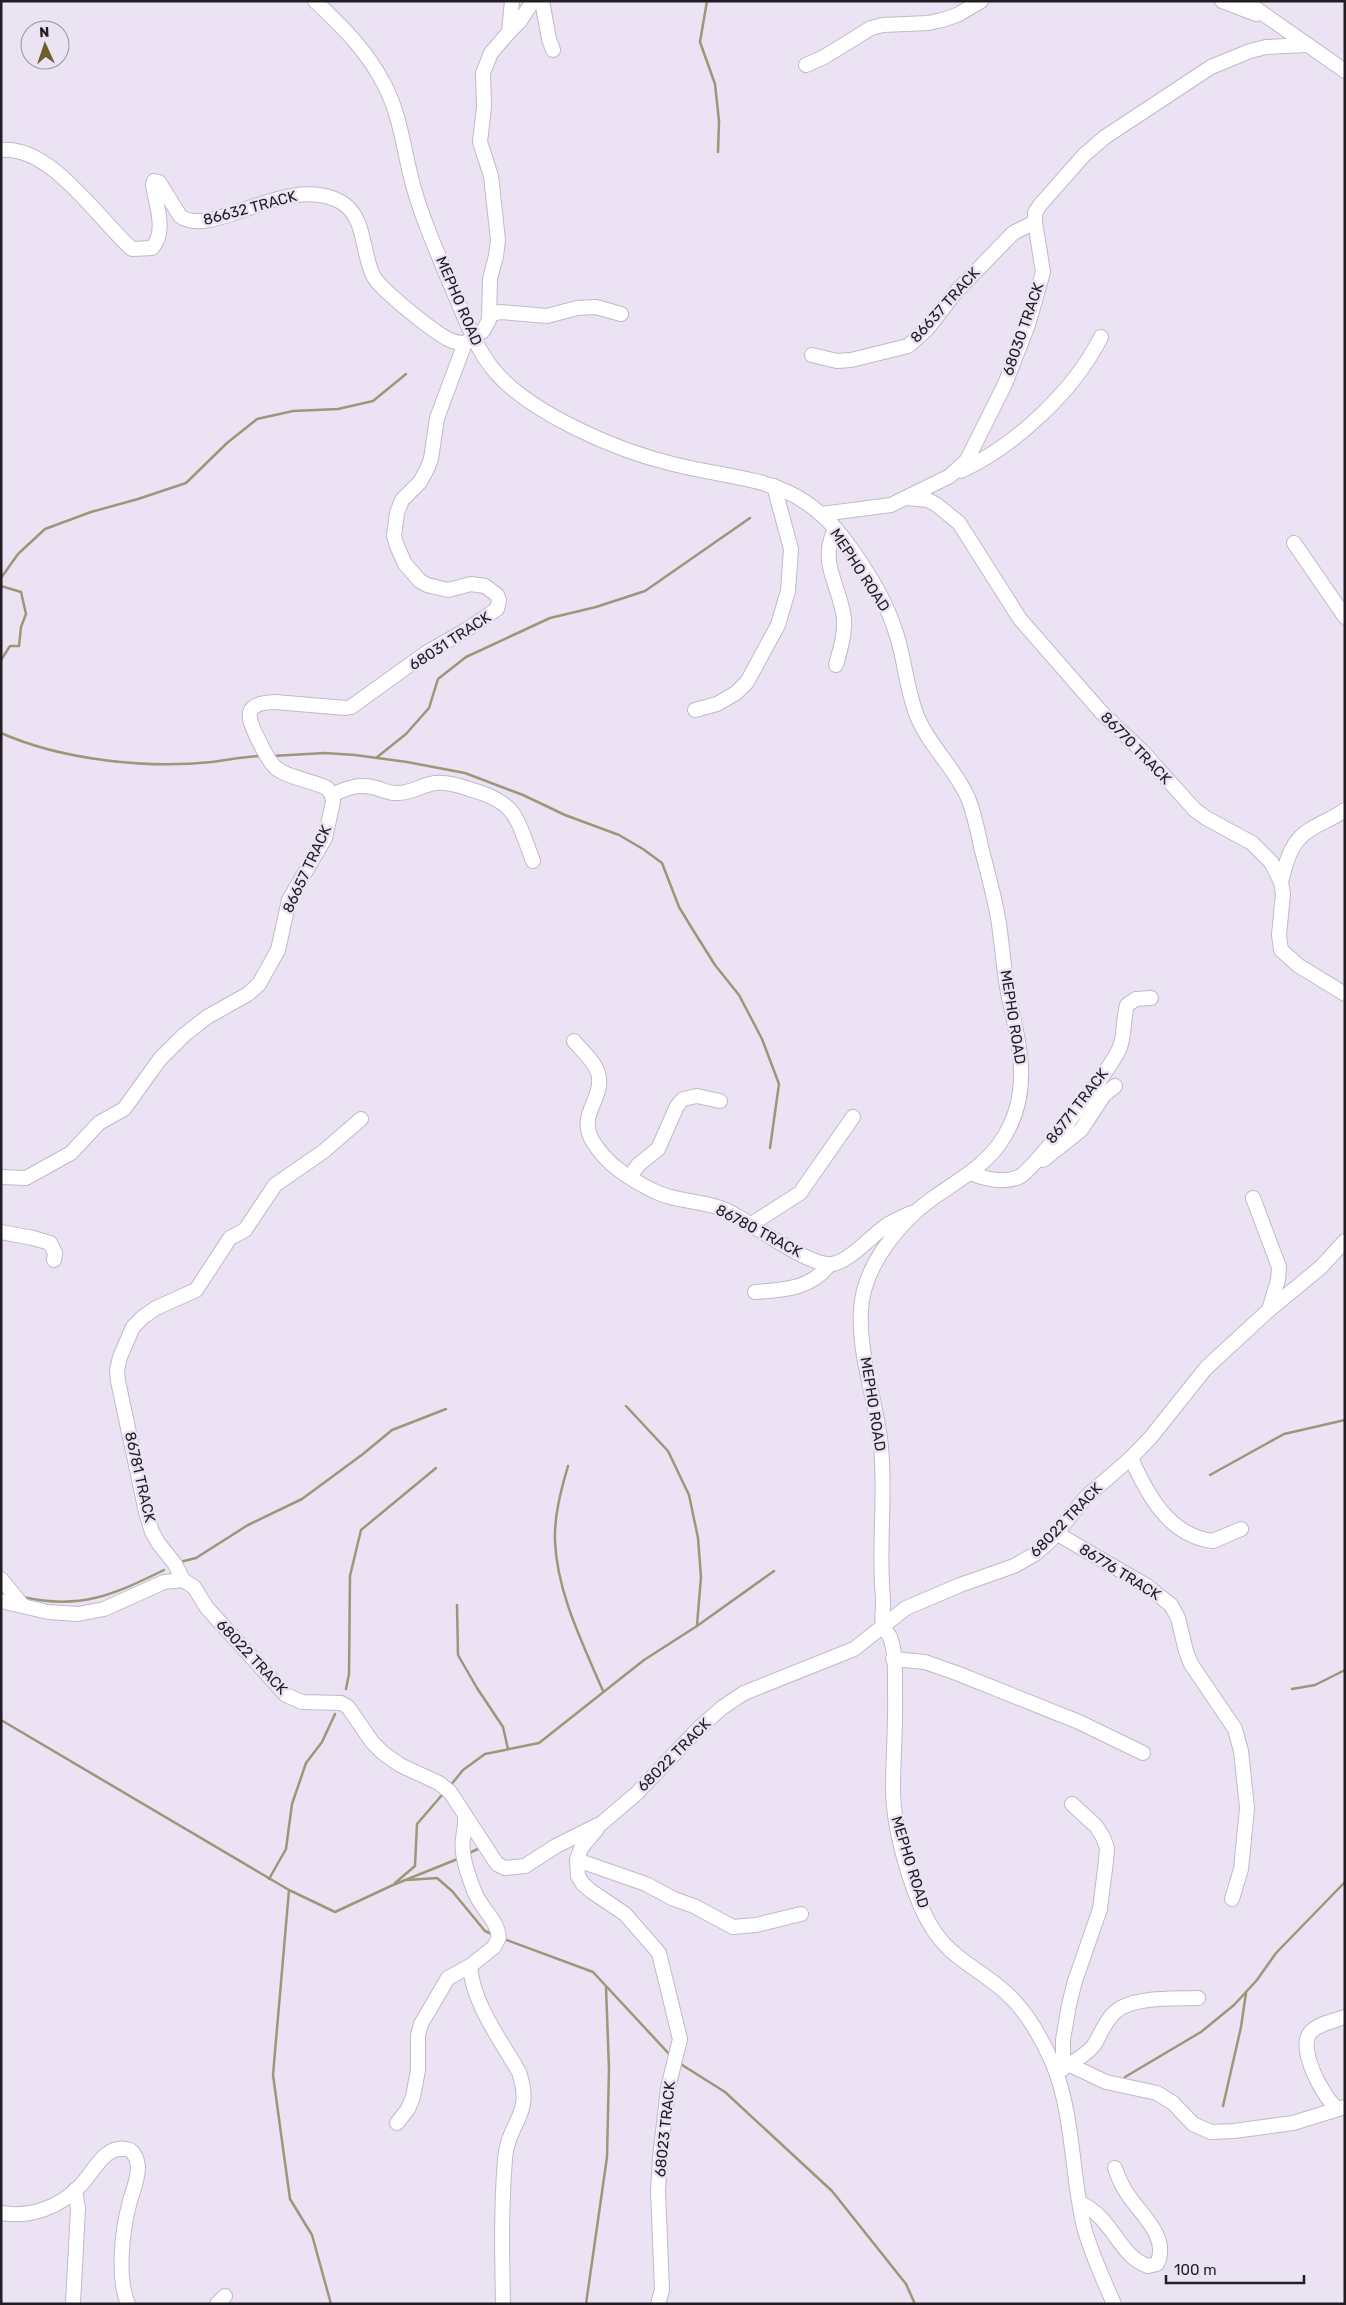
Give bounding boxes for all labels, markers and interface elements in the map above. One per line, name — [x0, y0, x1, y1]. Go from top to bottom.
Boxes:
north arrow — [20, 20, 70, 70]
text: N — [39, 24, 50, 41]
street label: 86632 TRACK — [201, 187, 299, 229]
street label: MEPHO ROAD — [432, 254, 486, 348]
street label: 86637 TRACK — [907, 264, 983, 346]
street label: 68030 TRACK — [999, 280, 1047, 378]
street label: MEPHO ROAD — [826, 525, 894, 615]
street label: 68031 TRACK — [406, 608, 494, 674]
street label: 86770 TRACK — [1097, 708, 1175, 788]
street label: 86657 TRACK — [279, 822, 335, 916]
street label: MEPHO ROAD — [997, 969, 1029, 1065]
street label: 86771 TRACK — [1042, 1065, 1112, 1147]
street label: 86780 TRACK — [713, 1201, 805, 1261]
street label: MEPHO ROAD — [857, 1356, 889, 1452]
street label: 86781 TRACK — [121, 1430, 159, 1524]
street label: 68022 TRACK — [1026, 1479, 1106, 1561]
street label: 86776 TRACK — [1076, 1540, 1164, 1604]
street label: 68022 TRACK — [213, 1616, 291, 1698]
street label: 68022 TRACK — [634, 1715, 714, 1795]
street label: MEPHO ROAD — [887, 1814, 933, 1910]
street label: 68023 TRACK — [651, 2080, 679, 2178]
scale bar — [1166, 2252, 1304, 2284]
text: 100 m — [1174, 2261, 1216, 2279]

